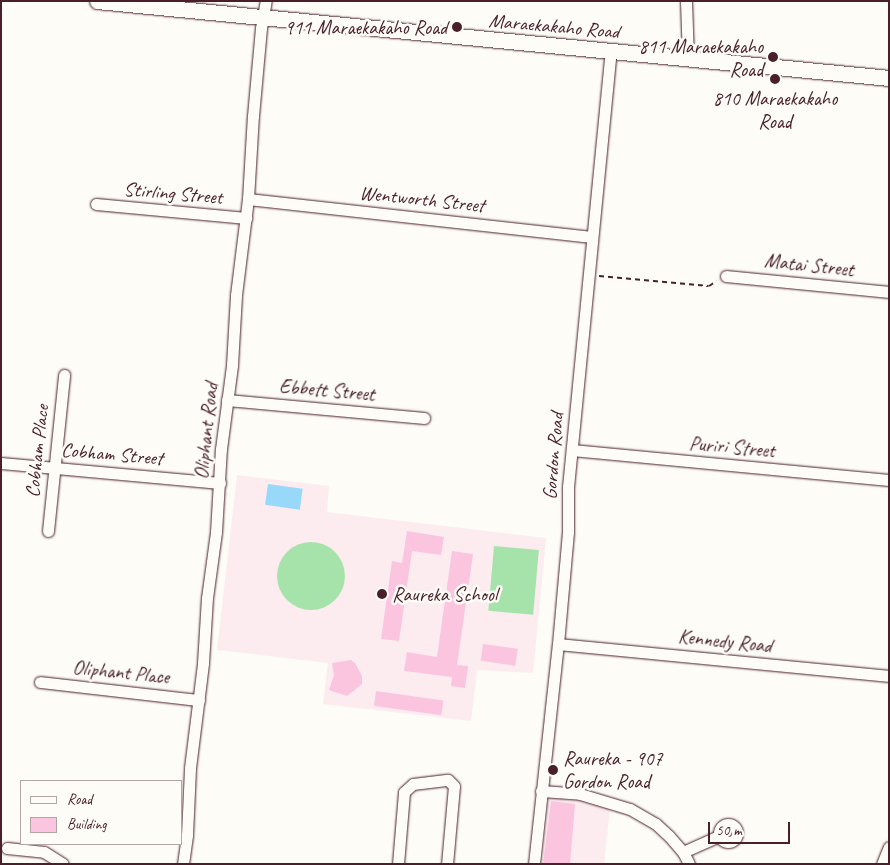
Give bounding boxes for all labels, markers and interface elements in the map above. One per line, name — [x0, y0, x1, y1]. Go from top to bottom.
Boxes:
street label: Maraekakaho Road — [488, 8, 620, 44]
place label: 911 Maraekakaho Road — [284, 15, 447, 39]
marker: 911 Maraekakaho Road — [451, 21, 463, 33]
place label: 811 Maraekakaho Road — [639, 34, 763, 81]
marker: 811 Maraekakaho Road — [767, 51, 779, 63]
marker: 810 Maraekakaho Road — [769, 73, 781, 85]
place label: 810 Maraekakaho Road — [713, 87, 837, 134]
street label: Stirling Street — [122, 177, 224, 209]
street label: Wentworth Street — [358, 181, 486, 217]
street label: Matai Street — [763, 248, 855, 282]
street label: Ebbett Street — [278, 374, 376, 406]
street label: Oliphant Road — [189, 382, 223, 480]
street label: Cobham Place — [20, 403, 54, 499]
street label: Gordon Road — [537, 412, 569, 500]
street label: Puriri Street — [688, 431, 776, 463]
street label: Cobham Street — [60, 438, 164, 470]
place label: Raureka School — [392, 582, 496, 606]
marker: Raureka School — [376, 588, 388, 600]
street label: Kennedy Road — [677, 624, 773, 658]
street label: Oliphant Place — [71, 655, 171, 689]
place label: Raureka - 907 Gordon Road — [563, 746, 663, 793]
marker: Raureka - 907 Gordon Road — [547, 764, 559, 776]
legend — [20, 780, 182, 845]
text: Road — [67, 790, 92, 809]
scale bar — [710, 812, 792, 844]
text: Building — [67, 815, 106, 834]
text: 50 m — [716, 821, 742, 840]

